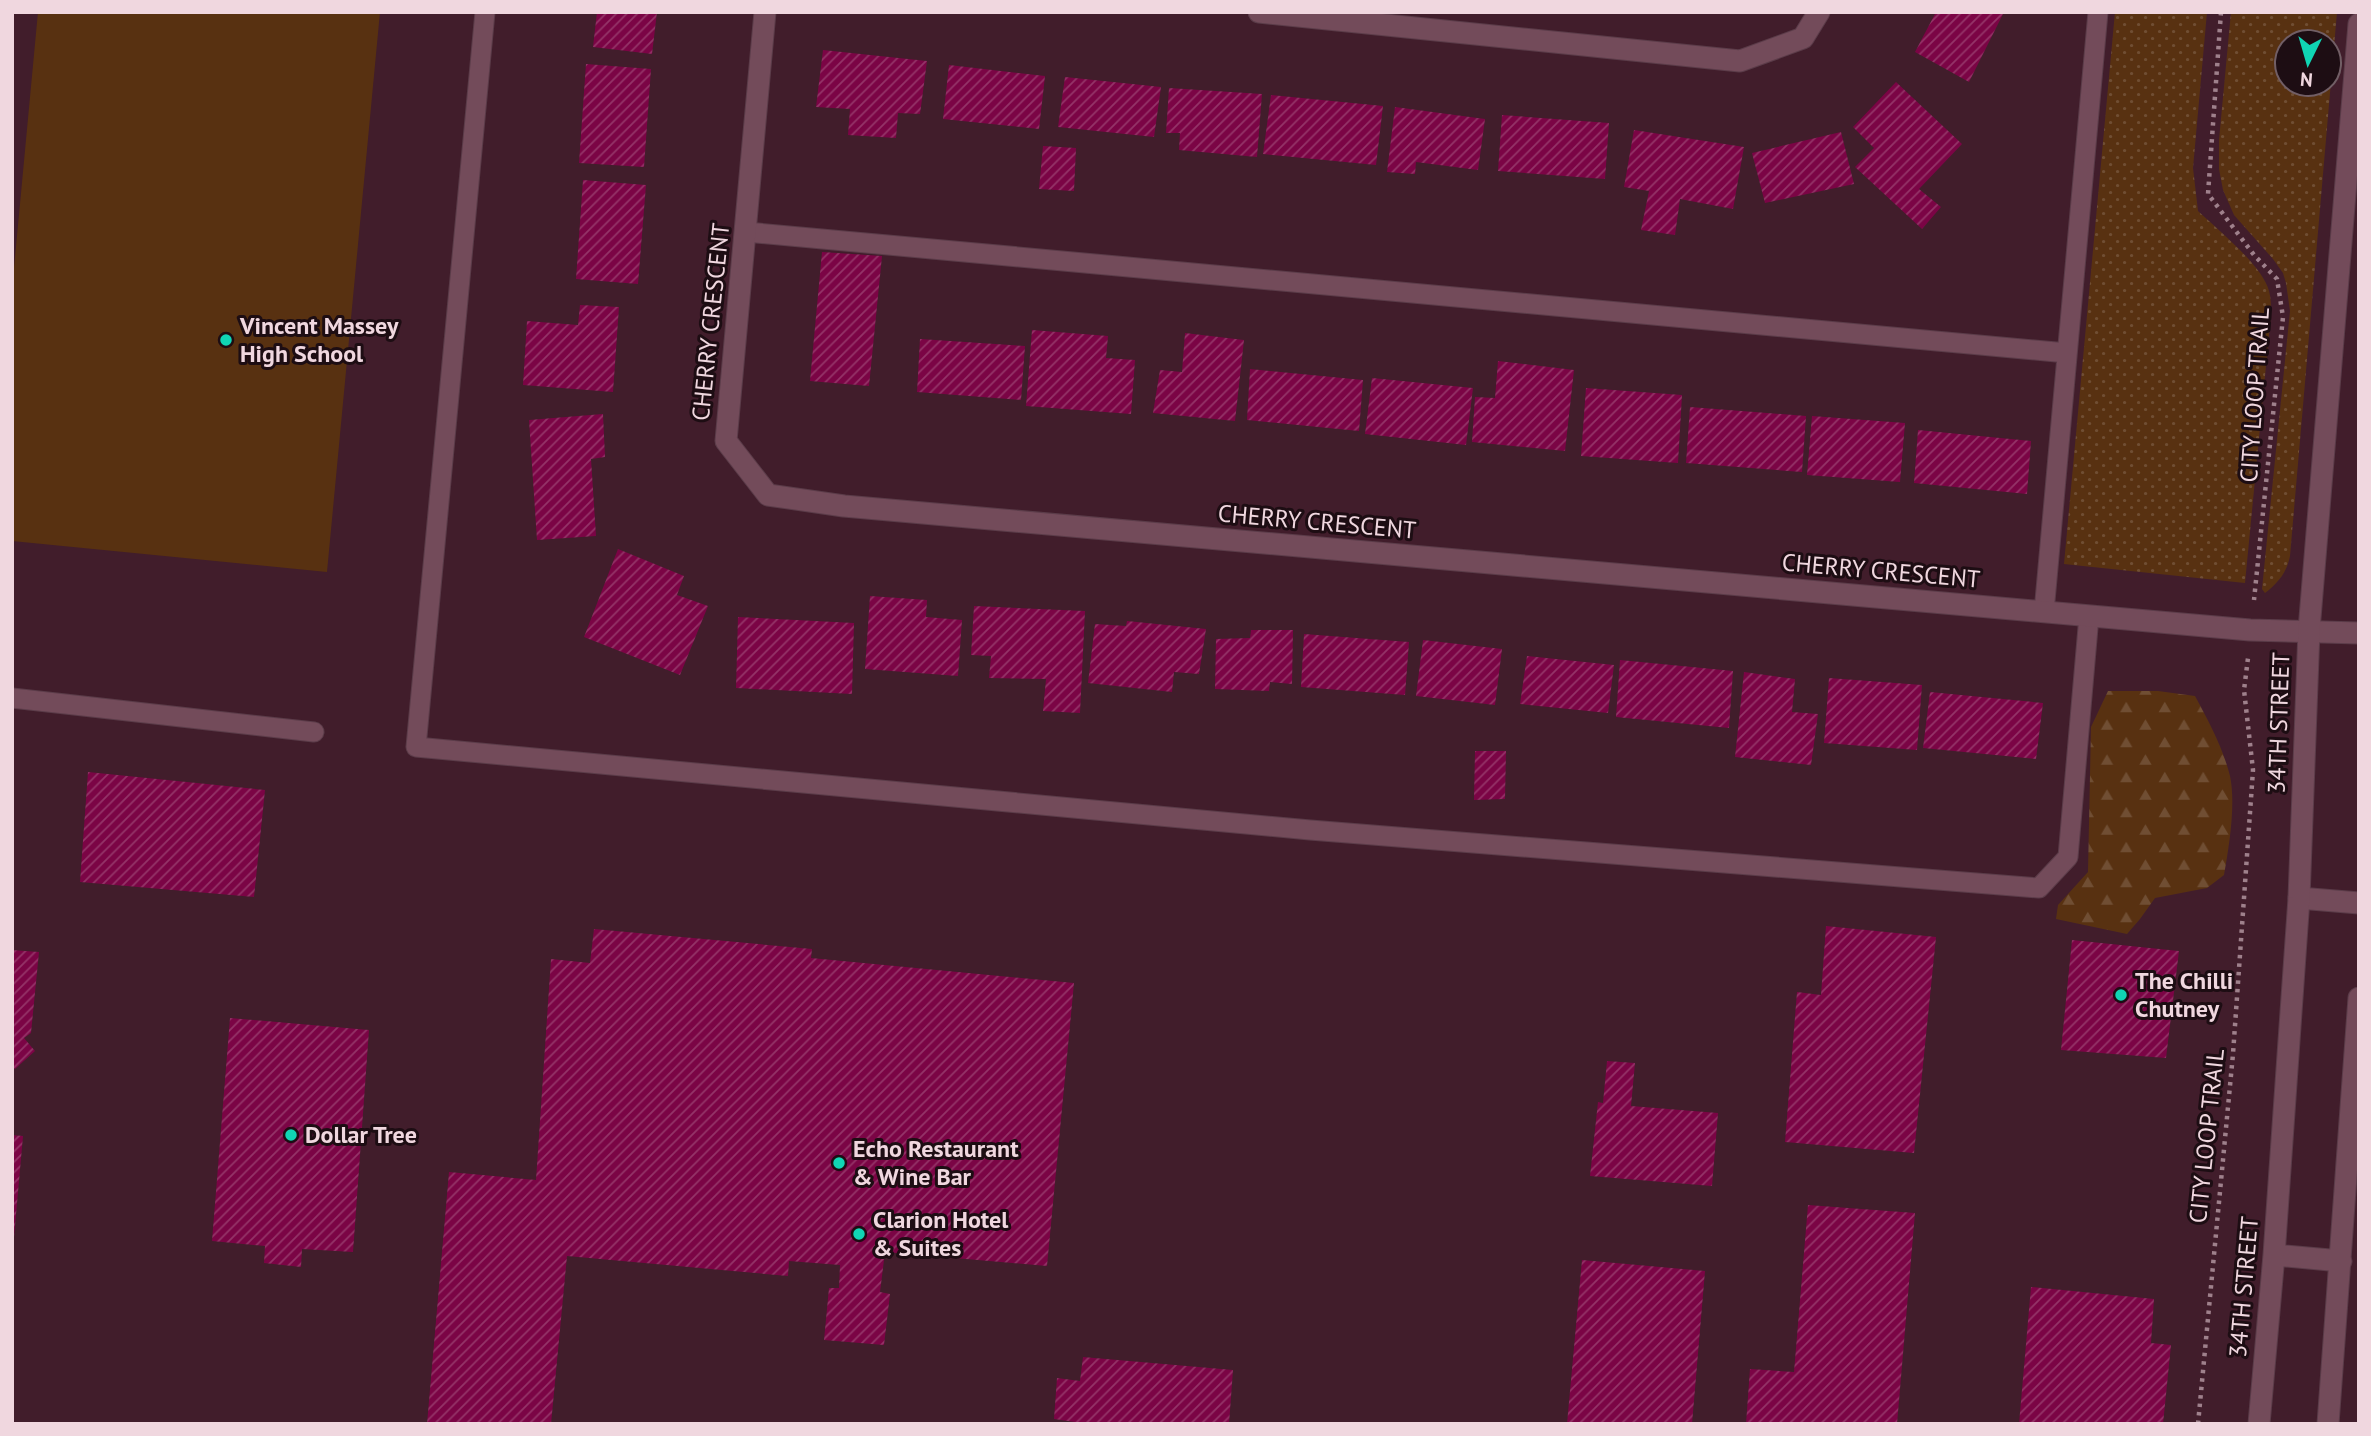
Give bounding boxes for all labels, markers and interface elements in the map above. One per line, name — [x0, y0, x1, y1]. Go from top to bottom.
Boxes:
north arrow — [2273, 28, 2343, 98]
text: N — [2299, 67, 2314, 92]
street label: CHERRY CRESCENT — [685, 222, 736, 422]
street label: CITY LOOP TRAIL — [2233, 307, 2276, 483]
place label: Vincent Massey High School — [239, 310, 399, 369]
marker: Vincent Massey High School — [218, 332, 234, 348]
street label: CHERRY CRESCENT — [1217, 497, 1417, 546]
street label: CHERRY CRESCENT — [1781, 546, 1981, 595]
street label: 34TH STREET — [2261, 652, 2296, 794]
place label: The Chilli Chutney — [2135, 965, 2233, 1024]
marker: The Chilli Chutney — [2113, 987, 2129, 1003]
street label: CITY LOOP TRAIL — [2182, 1047, 2231, 1225]
place label: Dollar Tree — [305, 1119, 417, 1150]
marker: Dollar Tree — [283, 1127, 299, 1143]
place label: Echo Restaurant & Wine Bar — [853, 1133, 1019, 1192]
marker: Echo Restaurant & Wine Bar — [831, 1155, 847, 1171]
place label: Clarion Hotel & Suites — [873, 1204, 1009, 1263]
street label: 34TH STREET — [2222, 1215, 2265, 1359]
marker: Clarion Hotel & Suites — [851, 1226, 867, 1242]

